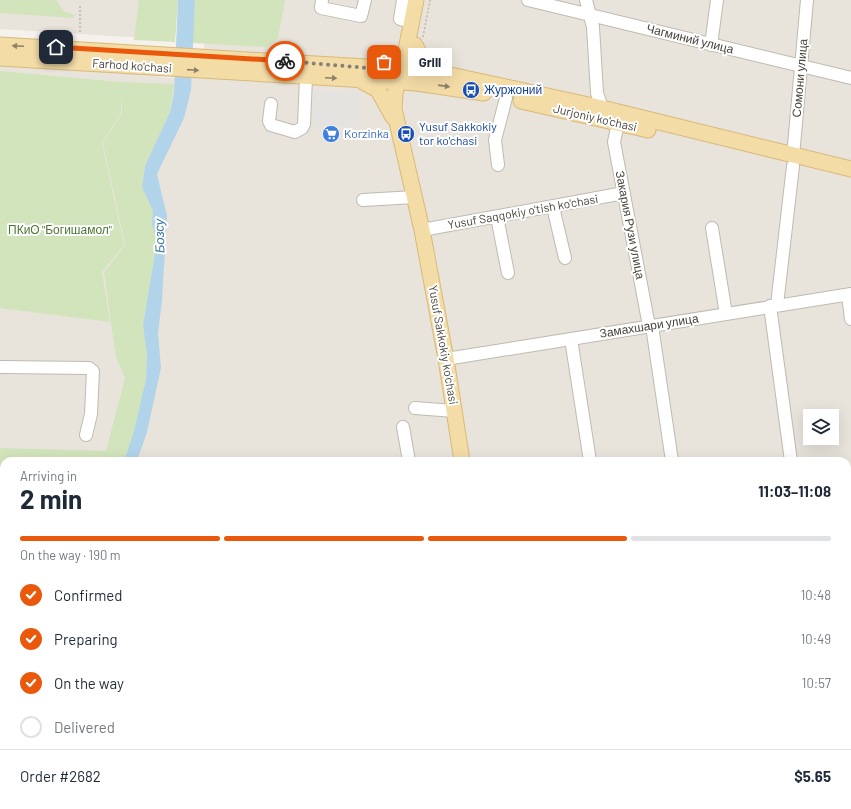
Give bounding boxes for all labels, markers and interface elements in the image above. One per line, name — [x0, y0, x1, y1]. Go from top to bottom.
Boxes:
street label: Чагминий улица — [645, 20, 736, 57]
pin — [39, 30, 73, 64]
icon: home — [45, 36, 67, 58]
street label: Сомони улица — [789, 38, 810, 118]
courier — [265, 41, 305, 81]
one-way arrow — [12, 42, 24, 49]
pin — [367, 45, 401, 79]
callout: Grill — [408, 48, 452, 76]
icon: bike — [274, 50, 296, 72]
icon: bag — [373, 51, 395, 73]
text: Grill — [419, 54, 441, 70]
street label: Farhod ko'chasi — [92, 55, 172, 75]
one-way arrow — [187, 66, 199, 73]
one-way arrow — [325, 75, 337, 82]
bus stop icon: Журжоний — [461, 80, 481, 100]
place label: Журжоний — [484, 82, 542, 97]
one-way arrow — [438, 83, 450, 89]
street label: Jurjoniy ko'chasi — [552, 101, 638, 133]
place label: Yusuf Sakkokiy tor ko'chasi — [419, 119, 497, 147]
supermarket icon: Korzinka — [321, 124, 341, 144]
bus stop icon: Yusuf Sakkokiy tor ko'chasi — [396, 124, 416, 144]
place label: Korzinka — [344, 126, 389, 140]
street label: Закария Рузи улица — [613, 169, 648, 281]
street label: Yusuf Saqqokiy o'tish ko'chasi — [446, 191, 599, 231]
water label: Бозсу — [150, 217, 168, 253]
park label: ПКиО "Богишамол" — [8, 222, 112, 236]
street label: Yusuf Sakkokiy ko'chasi — [427, 284, 461, 406]
street label: Замахшари улица — [598, 310, 700, 341]
map controls — [803, 409, 839, 445]
button: layers — [803, 409, 839, 445]
text: Arriving in — [20, 468, 77, 484]
text: 11:03–11:08 — [758, 482, 831, 500]
text: 2 min — [20, 483, 82, 514]
text: On the way · 190 m — [20, 547, 121, 563]
icon: check — [20, 584, 42, 606]
text: Confirmed — [54, 586, 122, 604]
text: 10:48 — [801, 587, 831, 603]
icon: check — [20, 628, 42, 650]
text: Preparing — [54, 630, 118, 648]
text: 10:49 — [801, 631, 831, 647]
icon: check — [20, 672, 42, 694]
text: On the way — [54, 674, 124, 692]
text: 10:57 — [802, 675, 831, 691]
text: Delivered — [54, 718, 115, 736]
text: Order #2682 — [20, 767, 101, 785]
text: $5.65 — [794, 767, 831, 785]

